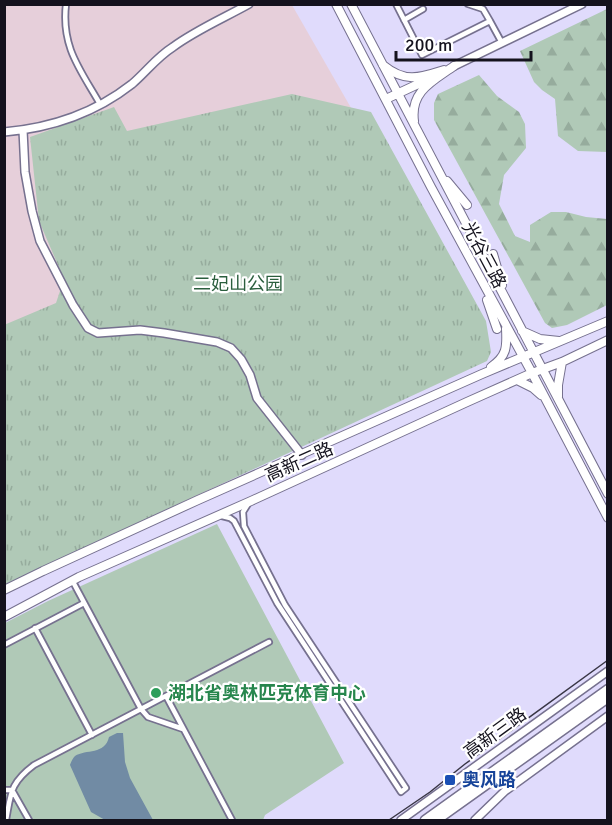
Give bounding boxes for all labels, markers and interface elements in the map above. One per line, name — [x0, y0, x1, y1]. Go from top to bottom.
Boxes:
scale bar — [396, 24, 531, 62]
text: 200 m — [405, 34, 452, 56]
street label: 光谷三路 — [457, 218, 511, 292]
park label: 二妃山公园 — [193, 273, 283, 295]
street label: 高新二路 — [262, 437, 336, 487]
place label: 湖北省奥林匹克体育中心 — [168, 682, 366, 704]
marker: 湖北省奥林匹克体育中心 — [149, 686, 163, 700]
street label: 高新三路 — [459, 703, 531, 763]
place label: 奥风路 — [462, 769, 516, 791]
marker: 奥风路 — [443, 773, 457, 787]

